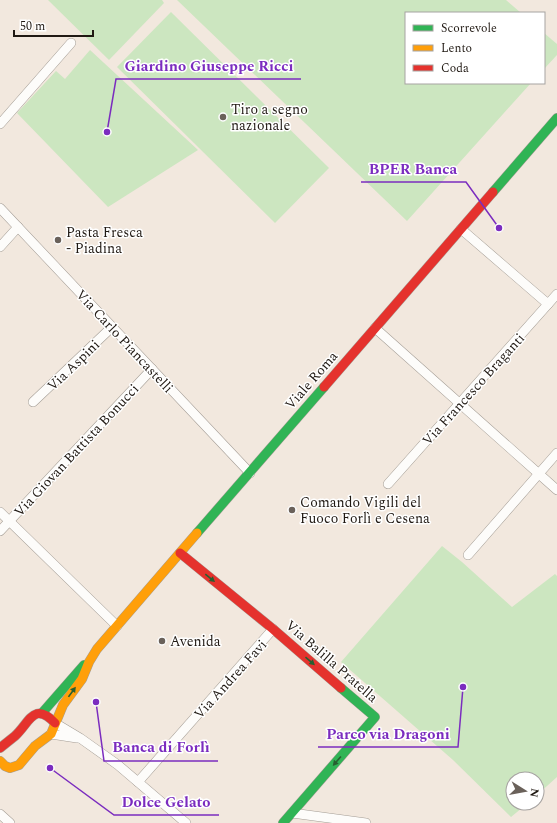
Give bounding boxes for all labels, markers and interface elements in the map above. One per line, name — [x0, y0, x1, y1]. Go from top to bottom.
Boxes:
scale bar — [14, 12, 93, 38]
legend — [405, 12, 545, 84]
text: 50 m — [20, 17, 45, 36]
text: Scorrevole — [441, 19, 497, 38]
text: Lento — [441, 39, 472, 58]
callout: Giardino Giuseppe Ricci — [116, 52, 301, 79]
text: Giardino Giuseppe Ricci — [125, 55, 293, 78]
text: Coda — [441, 59, 469, 78]
place label: Tiro a segno nazionale — [231, 99, 308, 136]
marker: Tiro a segno nazionale — [218, 112, 228, 122]
callout: BPER Banca — [361, 155, 466, 182]
text: BPER Banca — [369, 158, 458, 181]
place label: Pasta Fresca - Piadina — [66, 222, 143, 259]
marker: Pasta Fresca - Piadina — [53, 235, 63, 245]
street label: Via Carlo Piancastelli — [71, 285, 178, 398]
street label: Via Francesco Braganti — [417, 329, 530, 450]
street label: Via Aspini — [42, 335, 104, 396]
street label: Viale Roma — [280, 346, 343, 414]
street label: Via Giovan Battista Bonucci — [9, 379, 144, 522]
place label: Comando Vigili del Fuoco Forlì e Cesena — [300, 492, 430, 529]
marker: Comando Vigili del Fuoco Forlì e Cesena — [287, 505, 297, 515]
one-way arrow — [205, 573, 216, 582]
street label: Via Balilla Pratella — [281, 615, 383, 708]
place label: Avenida — [170, 631, 221, 652]
street label: Via Andrea Favi — [189, 635, 272, 724]
marker: Avenida — [157, 636, 167, 646]
one-way arrow — [305, 657, 315, 666]
one-way arrow — [68, 687, 76, 698]
callout: Parco via Dragoni — [318, 720, 458, 747]
text: Parco via Dragoni — [326, 723, 450, 746]
callout: Banca di Forlì — [104, 734, 218, 761]
text: Banca di Forlì — [112, 736, 210, 759]
one-way arrow — [332, 756, 341, 767]
north arrow — [505, 771, 545, 811]
text: N — [525, 787, 544, 799]
callout: Dolce Gelato — [114, 788, 219, 815]
text: Dolce Gelato — [121, 791, 211, 814]

